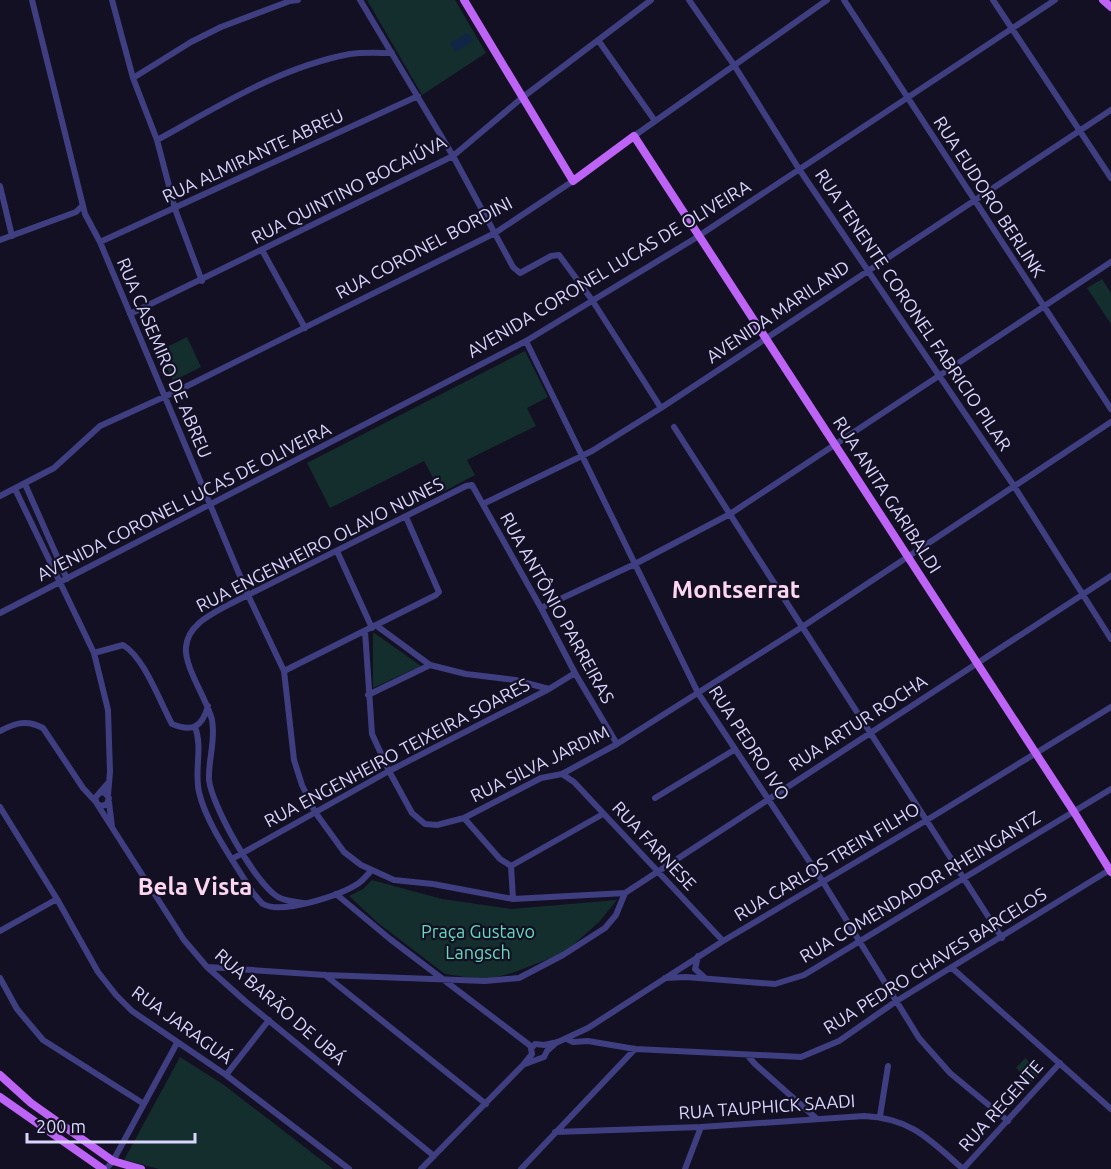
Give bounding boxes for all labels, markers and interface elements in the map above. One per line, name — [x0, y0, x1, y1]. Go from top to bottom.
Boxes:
street label: RUA ALMIRANTE ABREU — [159, 104, 346, 206]
street label: RUA EUDORO BERLINK — [930, 112, 1049, 281]
street label: RUA QUINTINO BOCAIÚVA — [247, 130, 450, 248]
street label: RUA TENENTE CORONEL FABRICIO PILAR — [812, 165, 1016, 454]
street label: AVENIDA CORONEL LUCAS DE OLIVEIRA — [463, 175, 754, 361]
street label: RUA CORONEL BORDINI — [332, 192, 515, 302]
street label: RUA CASEMIRO DE ABREU — [114, 255, 216, 461]
street label: AVENIDA MARILAND — [702, 256, 853, 366]
street label: RUA ANITA GARIBALDI — [830, 413, 946, 576]
street label: AVENIDA CORONEL LUCAS DE OLIVEIRA — [33, 418, 334, 584]
street label: RUA ENGENHEIRO OLAVO NUNES — [193, 473, 447, 615]
street label: RUA ANTÔNIO PARREIRAS — [497, 509, 619, 706]
district label: Montserrat — [672, 576, 800, 603]
street label: RUA ARTUR ROCHA — [785, 670, 930, 774]
street label: RUA ENGENHEIRO TEIXEIRA SOARES — [261, 673, 533, 831]
street label: RUA PEDRO IVO — [706, 682, 794, 803]
street label: RUA SILVA JARDIM — [467, 721, 612, 805]
street label: RUA FARNESE — [609, 797, 701, 894]
street label: RUA CARLOS TREIN FILHO — [730, 798, 923, 924]
street label: RUA COMENDADOR RHEINGANTZ — [796, 806, 1043, 966]
district label: Bela Vista — [138, 873, 252, 900]
street label: RUA PEDRO CHAVES BARCELOS — [819, 883, 1050, 1037]
park label: Praça Gustavo Langsch — [421, 921, 535, 962]
street label: RUA BARÃO DE UBÁ — [211, 943, 351, 1068]
street label: RUA JARAGUÁ — [129, 980, 237, 1067]
street label: RUA REGENTE — [954, 1056, 1046, 1155]
street label: RUA TAUPHICK SAADI — [678, 1090, 856, 1122]
scale bar — [27, 1106, 195, 1144]
text: 200 m — [36, 1116, 86, 1136]

